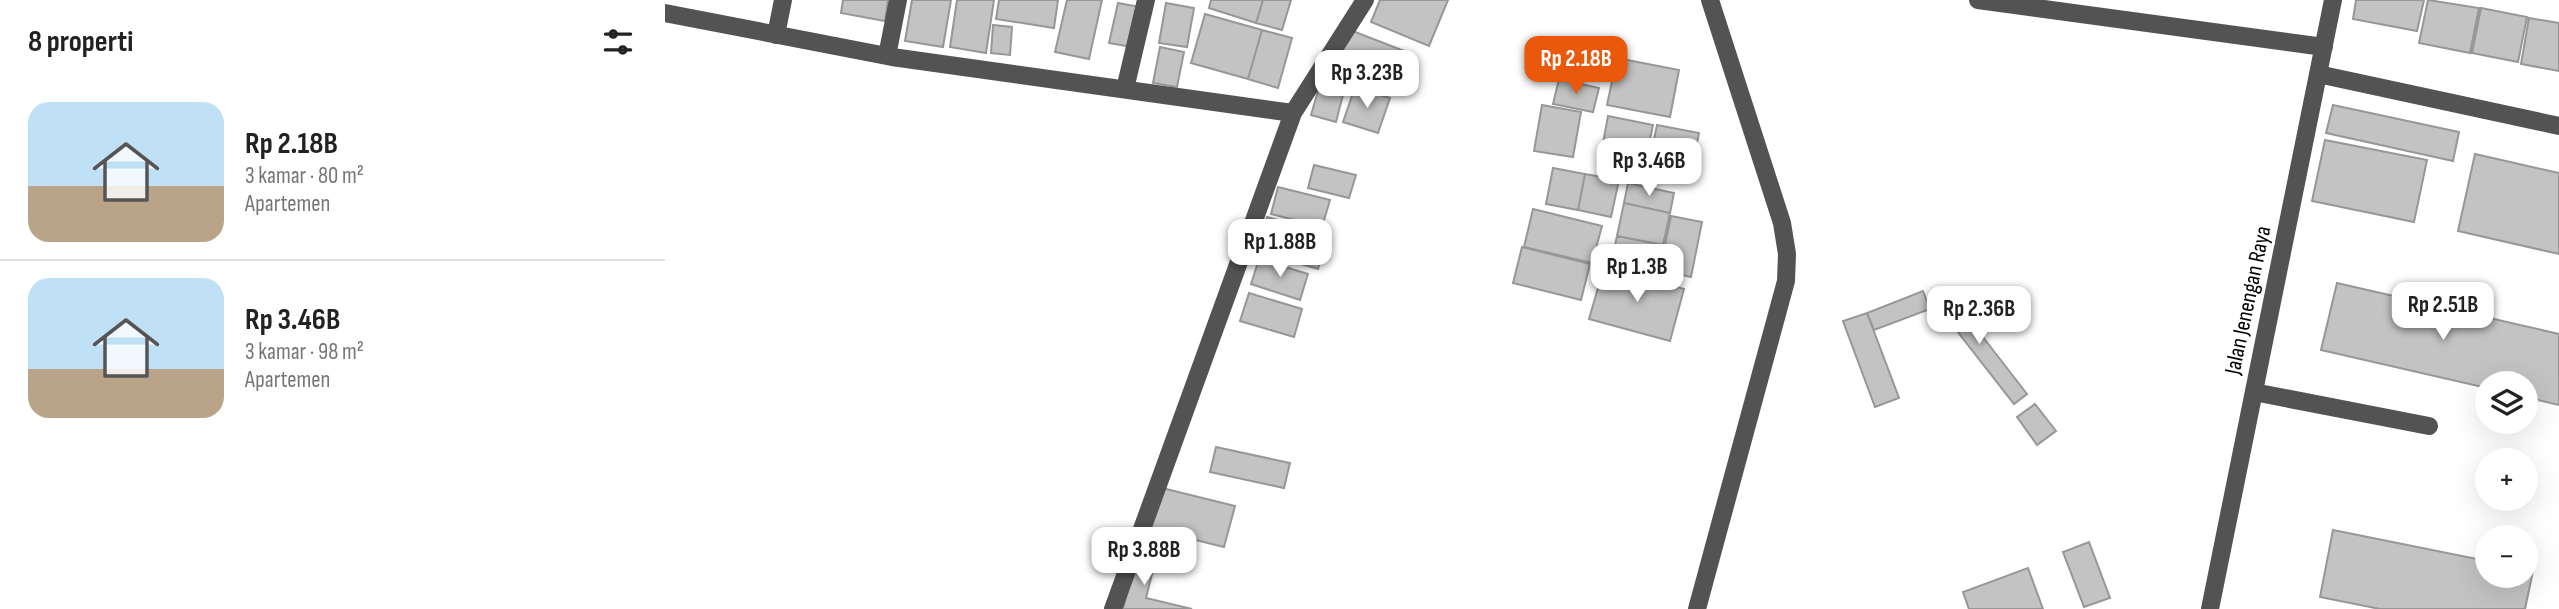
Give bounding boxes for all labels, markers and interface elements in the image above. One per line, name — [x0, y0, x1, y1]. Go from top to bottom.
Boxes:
icon: filters — [599, 23, 637, 61]
text: 8 properti — [28, 24, 133, 60]
pin: Rp 2.18B — [1504, 36, 1648, 96]
text: Rp 2.18B — [1540, 45, 1612, 73]
pin: Rp 3.23B — [1295, 50, 1439, 110]
text: Rp 3.23B — [1331, 59, 1403, 87]
text: Rp 2.18B — [245, 126, 338, 162]
icon: home — [84, 130, 168, 214]
pin: Rp 3.46B — [1577, 138, 1721, 198]
text: Rp 3.46B — [1613, 147, 1685, 175]
text: 3 kamar · 80 m² — [245, 162, 364, 190]
text: Apartemen — [245, 190, 330, 218]
pin: Rp 1.88B — [1208, 219, 1352, 279]
street label: Jalan Jenengan Raya — [2218, 224, 2277, 378]
text: Rp 1.88B — [1244, 228, 1316, 256]
pin: Rp 1.3B — [1572, 244, 1702, 304]
text: Rp 1.3B — [1607, 253, 1667, 281]
pin: Rp 2.51B — [2371, 282, 2515, 342]
pin: Rp 2.36B — [1907, 286, 2051, 346]
text: Rp 2.51B — [2408, 291, 2478, 319]
text: Rp 2.36B — [1943, 295, 2015, 323]
text: Rp 3.46B — [245, 302, 340, 338]
icon: home — [84, 306, 168, 390]
text: 3 kamar · 98 m² — [245, 338, 364, 366]
text: Apartemen — [245, 366, 330, 394]
map controls — [2475, 371, 2538, 588]
button: layers — [2475, 371, 2538, 434]
button: + — [2475, 448, 2538, 511]
button: − — [2475, 525, 2538, 588]
pin: Rp 3.88B — [1072, 528, 1216, 587]
text: Rp 3.88B — [1108, 536, 1180, 564]

